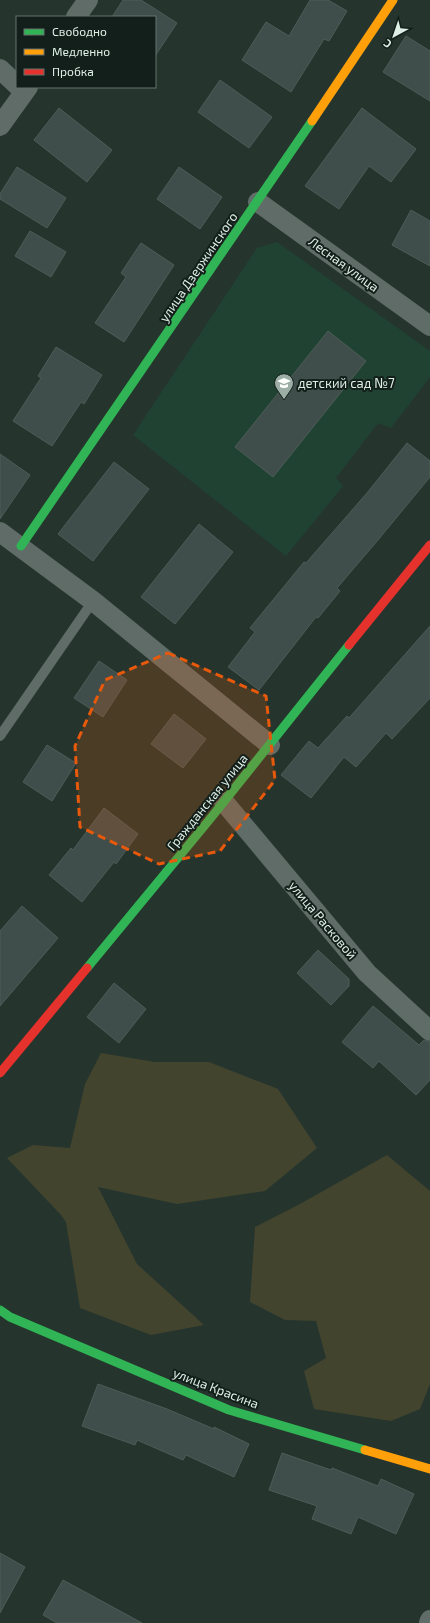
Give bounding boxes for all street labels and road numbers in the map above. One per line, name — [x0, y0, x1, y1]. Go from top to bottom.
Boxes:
street label: улица Дзержинского — [155, 209, 241, 325]
street label: Лесная улица — [306, 233, 382, 295]
street label: Гражданская улица — [163, 750, 251, 854]
street label: улица Расковой — [286, 878, 360, 962]
street label: улица Красина — [171, 1364, 261, 1412]

